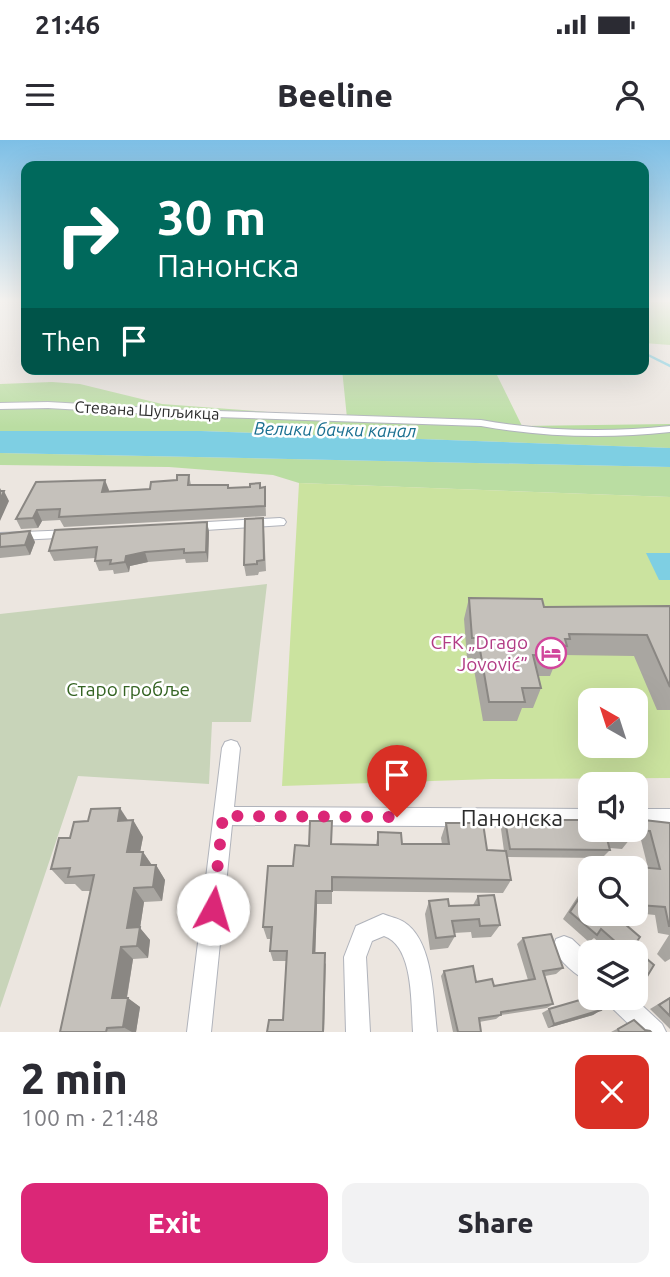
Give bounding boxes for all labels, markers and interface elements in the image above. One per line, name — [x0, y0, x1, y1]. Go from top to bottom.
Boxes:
text: 21:46 — [35, 10, 100, 39]
icon: menu — [21, 76, 59, 114]
icon: person — [611, 76, 649, 114]
text: Beeline — [277, 77, 393, 113]
icon: right — [42, 189, 133, 280]
text: 30 m — [157, 189, 266, 244]
text: Панонска — [157, 247, 299, 283]
icon: arrive — [115, 322, 153, 360]
text: Then — [42, 327, 101, 356]
street label: Стевана Шупљикца — [74, 397, 220, 423]
water label: Велики бачки канал — [254, 418, 417, 440]
place label: CFK „Drago Jovović” — [430, 631, 528, 675]
hotel icon: CFK „Drago Jovović” — [534, 636, 568, 670]
park label: Старо гробље — [66, 678, 190, 700]
north arrow — [578, 688, 648, 758]
map controls — [578, 688, 648, 1010]
pin — [367, 745, 427, 817]
icon: arrive — [378, 756, 416, 794]
button: sound — [578, 772, 648, 842]
street label: Панонска — [461, 805, 563, 830]
button: search — [578, 856, 648, 926]
position arrow — [176, 872, 250, 946]
button: layers — [578, 940, 648, 1010]
text: 2 min — [21, 1055, 128, 1102]
button: close — [575, 1055, 649, 1129]
text: 100 m · 21:48 — [21, 1105, 159, 1130]
button: Exit — [21, 1183, 328, 1263]
button: Share — [342, 1183, 649, 1263]

